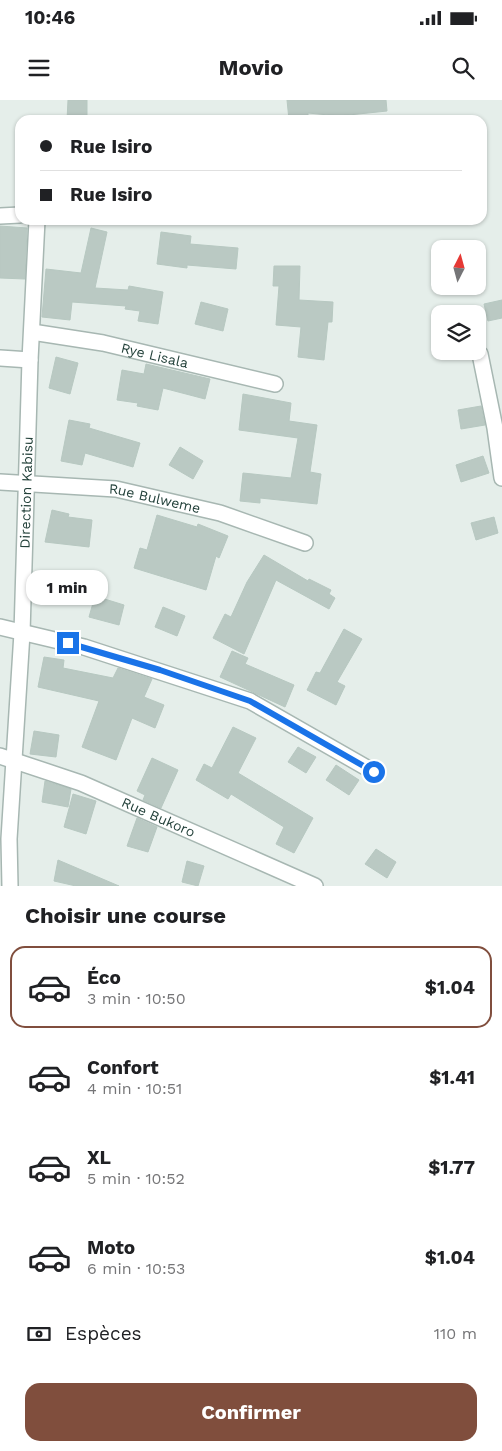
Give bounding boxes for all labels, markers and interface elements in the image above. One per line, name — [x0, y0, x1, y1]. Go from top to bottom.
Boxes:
text: 10:46 — [25, 6, 75, 29]
icon: menu — [25, 54, 53, 82]
icon: search — [449, 54, 477, 82]
text: Movio — [219, 55, 283, 80]
text: Rue Isiro — [70, 135, 152, 158]
text: Rue Isiro — [70, 183, 152, 206]
north arrow — [431, 240, 486, 295]
map controls — [431, 240, 486, 360]
button: layers — [431, 305, 486, 360]
street label: Rye Lisala — [119, 340, 190, 371]
street label: Direction Kabisu — [16, 436, 36, 549]
street label: Rue Bulweme — [109, 481, 202, 516]
callout: 1 min — [27, 570, 109, 606]
text: 1 min — [46, 578, 88, 597]
route end — [57, 632, 79, 654]
route start — [363, 761, 385, 783]
street label: Rue Bukoro — [119, 794, 198, 840]
text: Choisir une course — [25, 903, 226, 928]
icon: car — [27, 965, 72, 1010]
text: Éco — [87, 966, 121, 989]
text: $1.04 — [425, 976, 475, 999]
text: 3 min · 10:50 — [87, 989, 186, 1008]
icon: car — [27, 1055, 72, 1100]
text: Confort — [87, 1056, 158, 1079]
text: $1.41 — [429, 1066, 475, 1089]
text: 4 min · 10:51 — [87, 1079, 182, 1098]
icon: car — [27, 1145, 72, 1190]
text: XL — [87, 1146, 111, 1169]
text: $1.77 — [428, 1156, 475, 1179]
text: 5 min · 10:52 — [87, 1169, 185, 1188]
icon: car — [27, 1235, 72, 1280]
text: Moto — [87, 1236, 135, 1259]
text: $1.04 — [425, 1246, 475, 1269]
text: 6 min · 10:53 — [87, 1259, 185, 1278]
icon: cash — [25, 1320, 53, 1348]
text: Espèces — [65, 1322, 142, 1345]
text: 110 m — [434, 1324, 477, 1343]
button: Confirmer — [25, 1383, 477, 1441]

